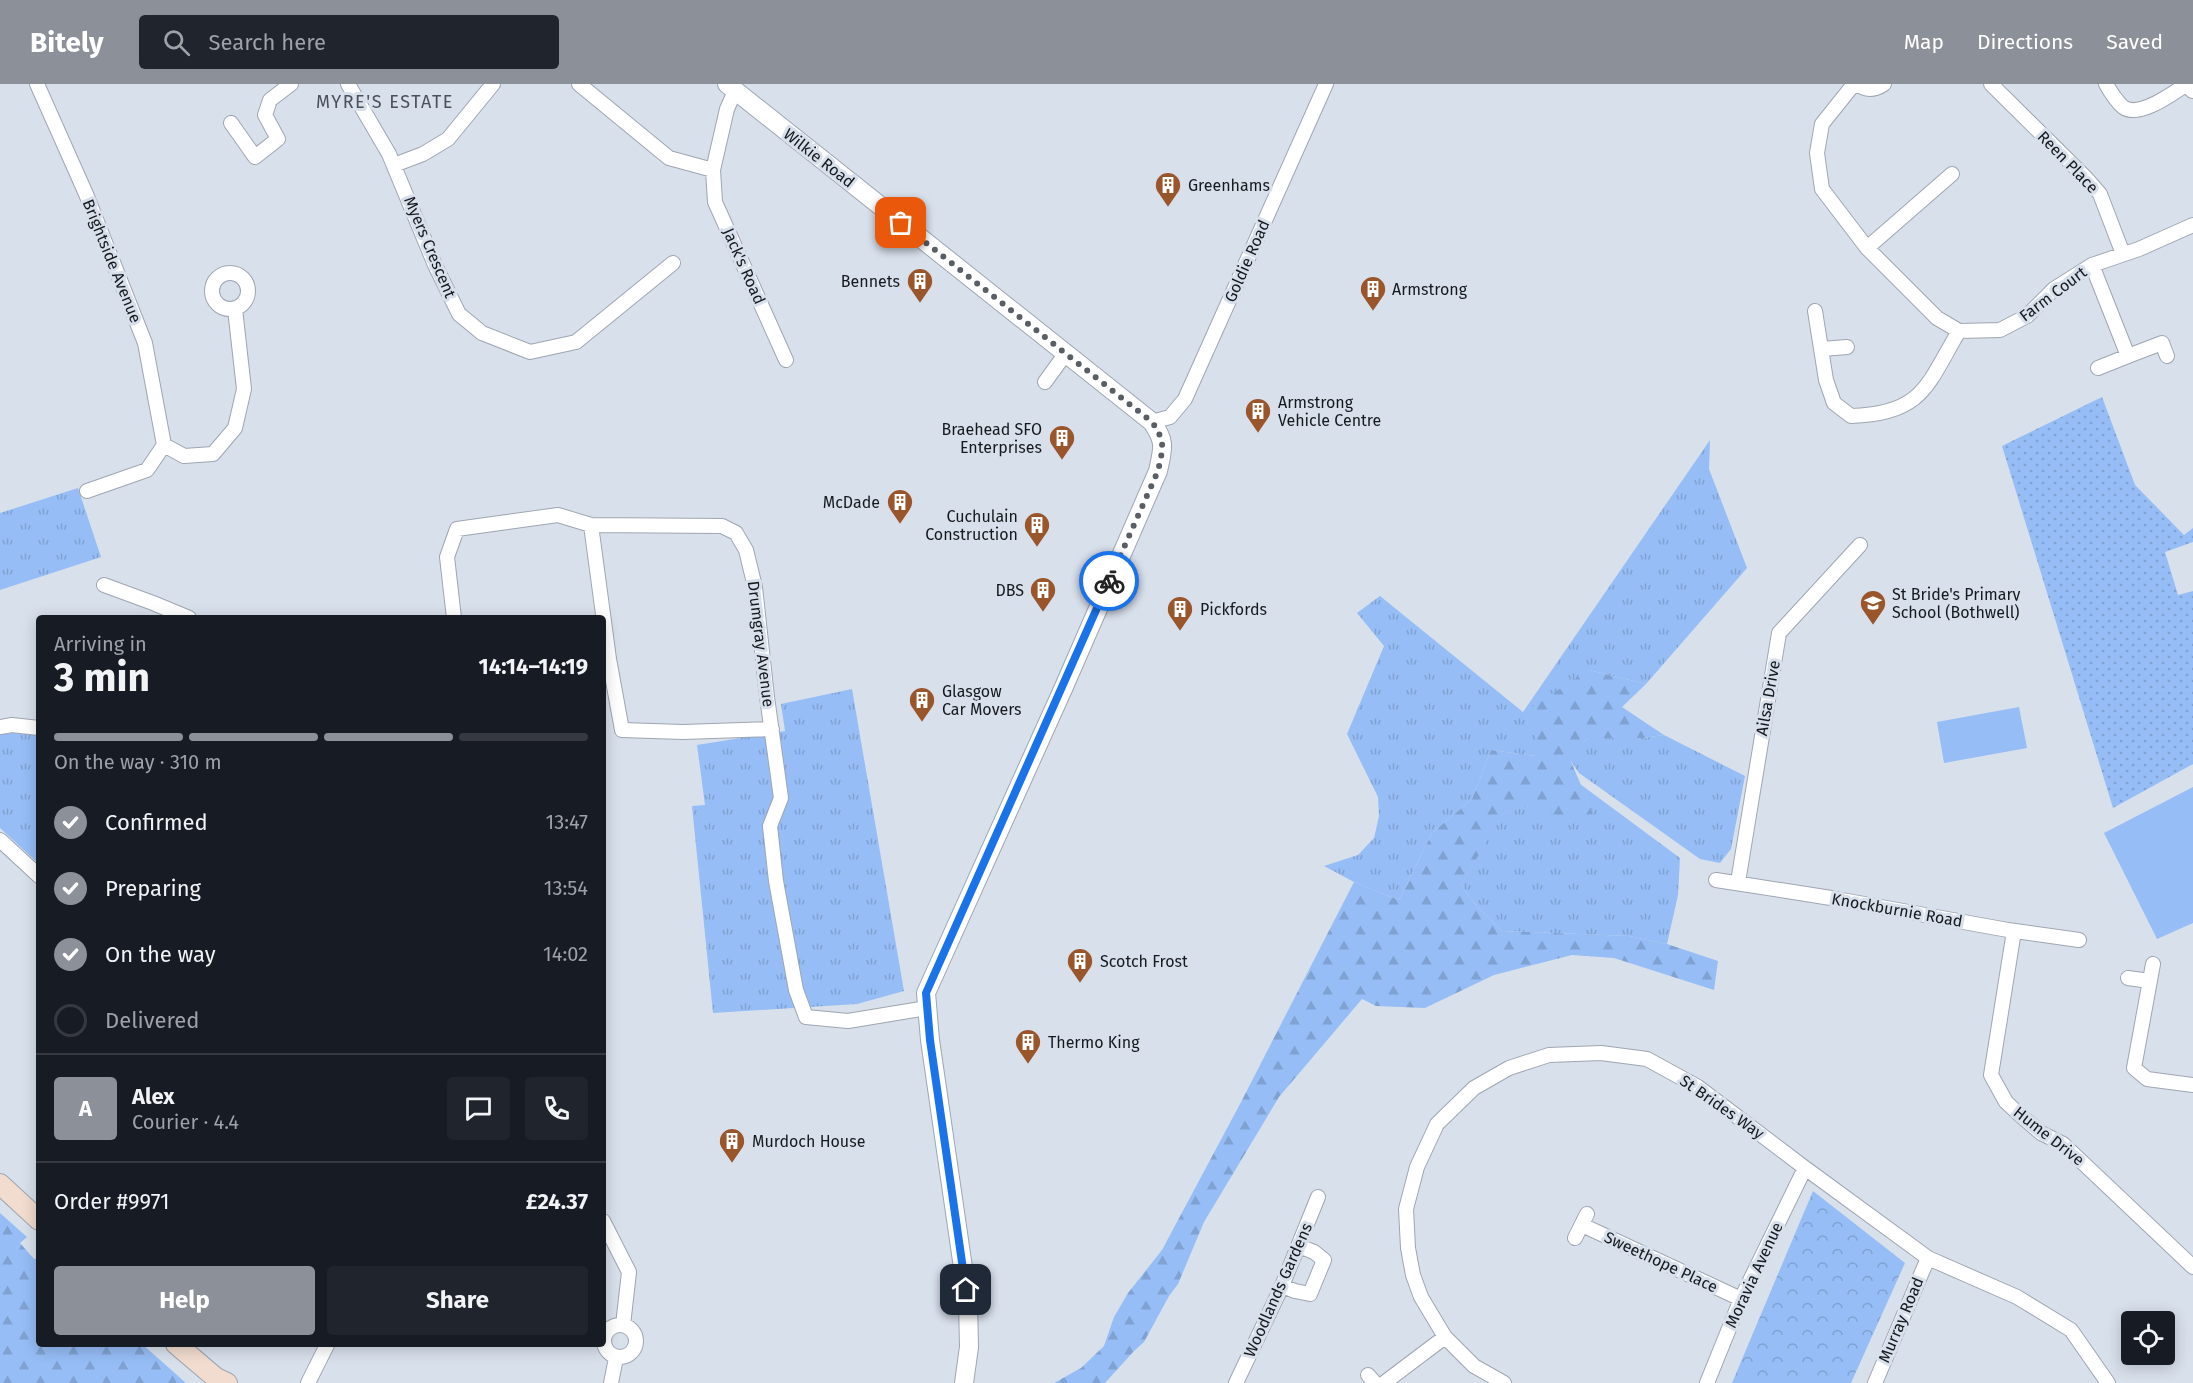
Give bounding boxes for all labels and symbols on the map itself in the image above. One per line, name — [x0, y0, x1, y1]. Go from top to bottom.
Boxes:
district label: MYRE'S ESTATE — [316, 91, 454, 113]
street label: Wilkie Road — [780, 124, 858, 192]
street label: Reen Place — [2034, 127, 2102, 197]
building icon: Greenhams — [1153, 170, 1183, 208]
place label: Greenhams — [1188, 176, 1270, 195]
street label: Myers Crescent — [400, 193, 460, 301]
street label: Brightside Avenue — [79, 196, 145, 326]
pin — [875, 197, 926, 248]
street label: Goldie Road — [1220, 217, 1274, 305]
street label: Jack's Road — [719, 225, 769, 307]
street label: Farm Court — [2016, 263, 2090, 325]
building icon: Bennets — [905, 266, 935, 304]
place label: Bennets — [841, 272, 900, 291]
building icon: Armstrong — [1358, 274, 1388, 312]
place label: Armstrong — [1392, 280, 1468, 299]
place label: Armstrong Vehicle Centre — [1278, 393, 1381, 430]
building icon: Armstrong Vehicle Centre — [1243, 396, 1273, 434]
place label: Braehead SFO Enterprises — [941, 420, 1042, 457]
building icon: Braehead SFO Enterprises — [1047, 423, 1077, 461]
building icon: McDade — [885, 487, 915, 525]
place label: McDade — [823, 493, 880, 512]
place label: Cuchulain Construction — [925, 507, 1018, 544]
building icon: Cuchulain Construction — [1022, 510, 1052, 548]
courier — [1079, 551, 1139, 611]
building icon: DBS — [1028, 575, 1058, 613]
street label: Drumgray Avenue — [744, 580, 778, 708]
place label: DBS — [996, 581, 1024, 600]
place label: St Bride's Primary School (Bothwell) — [1892, 585, 2021, 622]
school or university icon: St Bride's Primary School (Bothwell) — [1858, 588, 1888, 626]
building icon: Pickfords — [1165, 594, 1195, 632]
place label: Pickfords — [1200, 600, 1267, 619]
street label: Ailsa Drive — [1752, 659, 1784, 737]
place label: Glasgow Car Movers — [942, 682, 1022, 719]
building icon: Glasgow Car Movers — [907, 685, 937, 723]
street label: Knockburnie Road — [1830, 889, 1964, 931]
building icon: Scotch Frost — [1065, 946, 1095, 984]
place label: Scotch Frost — [1100, 952, 1188, 971]
building icon: Thermo King — [1013, 1027, 1043, 1065]
place label: Thermo King — [1048, 1033, 1140, 1052]
street label: St Brides Way — [1676, 1071, 1768, 1143]
street label: Hume Drive — [2010, 1103, 2088, 1169]
building icon: Murdoch House — [717, 1126, 747, 1164]
place label: Murdoch House — [752, 1132, 865, 1151]
street label: Moravia Avenue — [1721, 1219, 1787, 1331]
street label: Woodlands Gardens — [1240, 1220, 1316, 1360]
street label: Sweethope Place — [1601, 1227, 1721, 1297]
pin — [940, 1264, 991, 1315]
street label: Murray Road — [1874, 1274, 1928, 1366]

